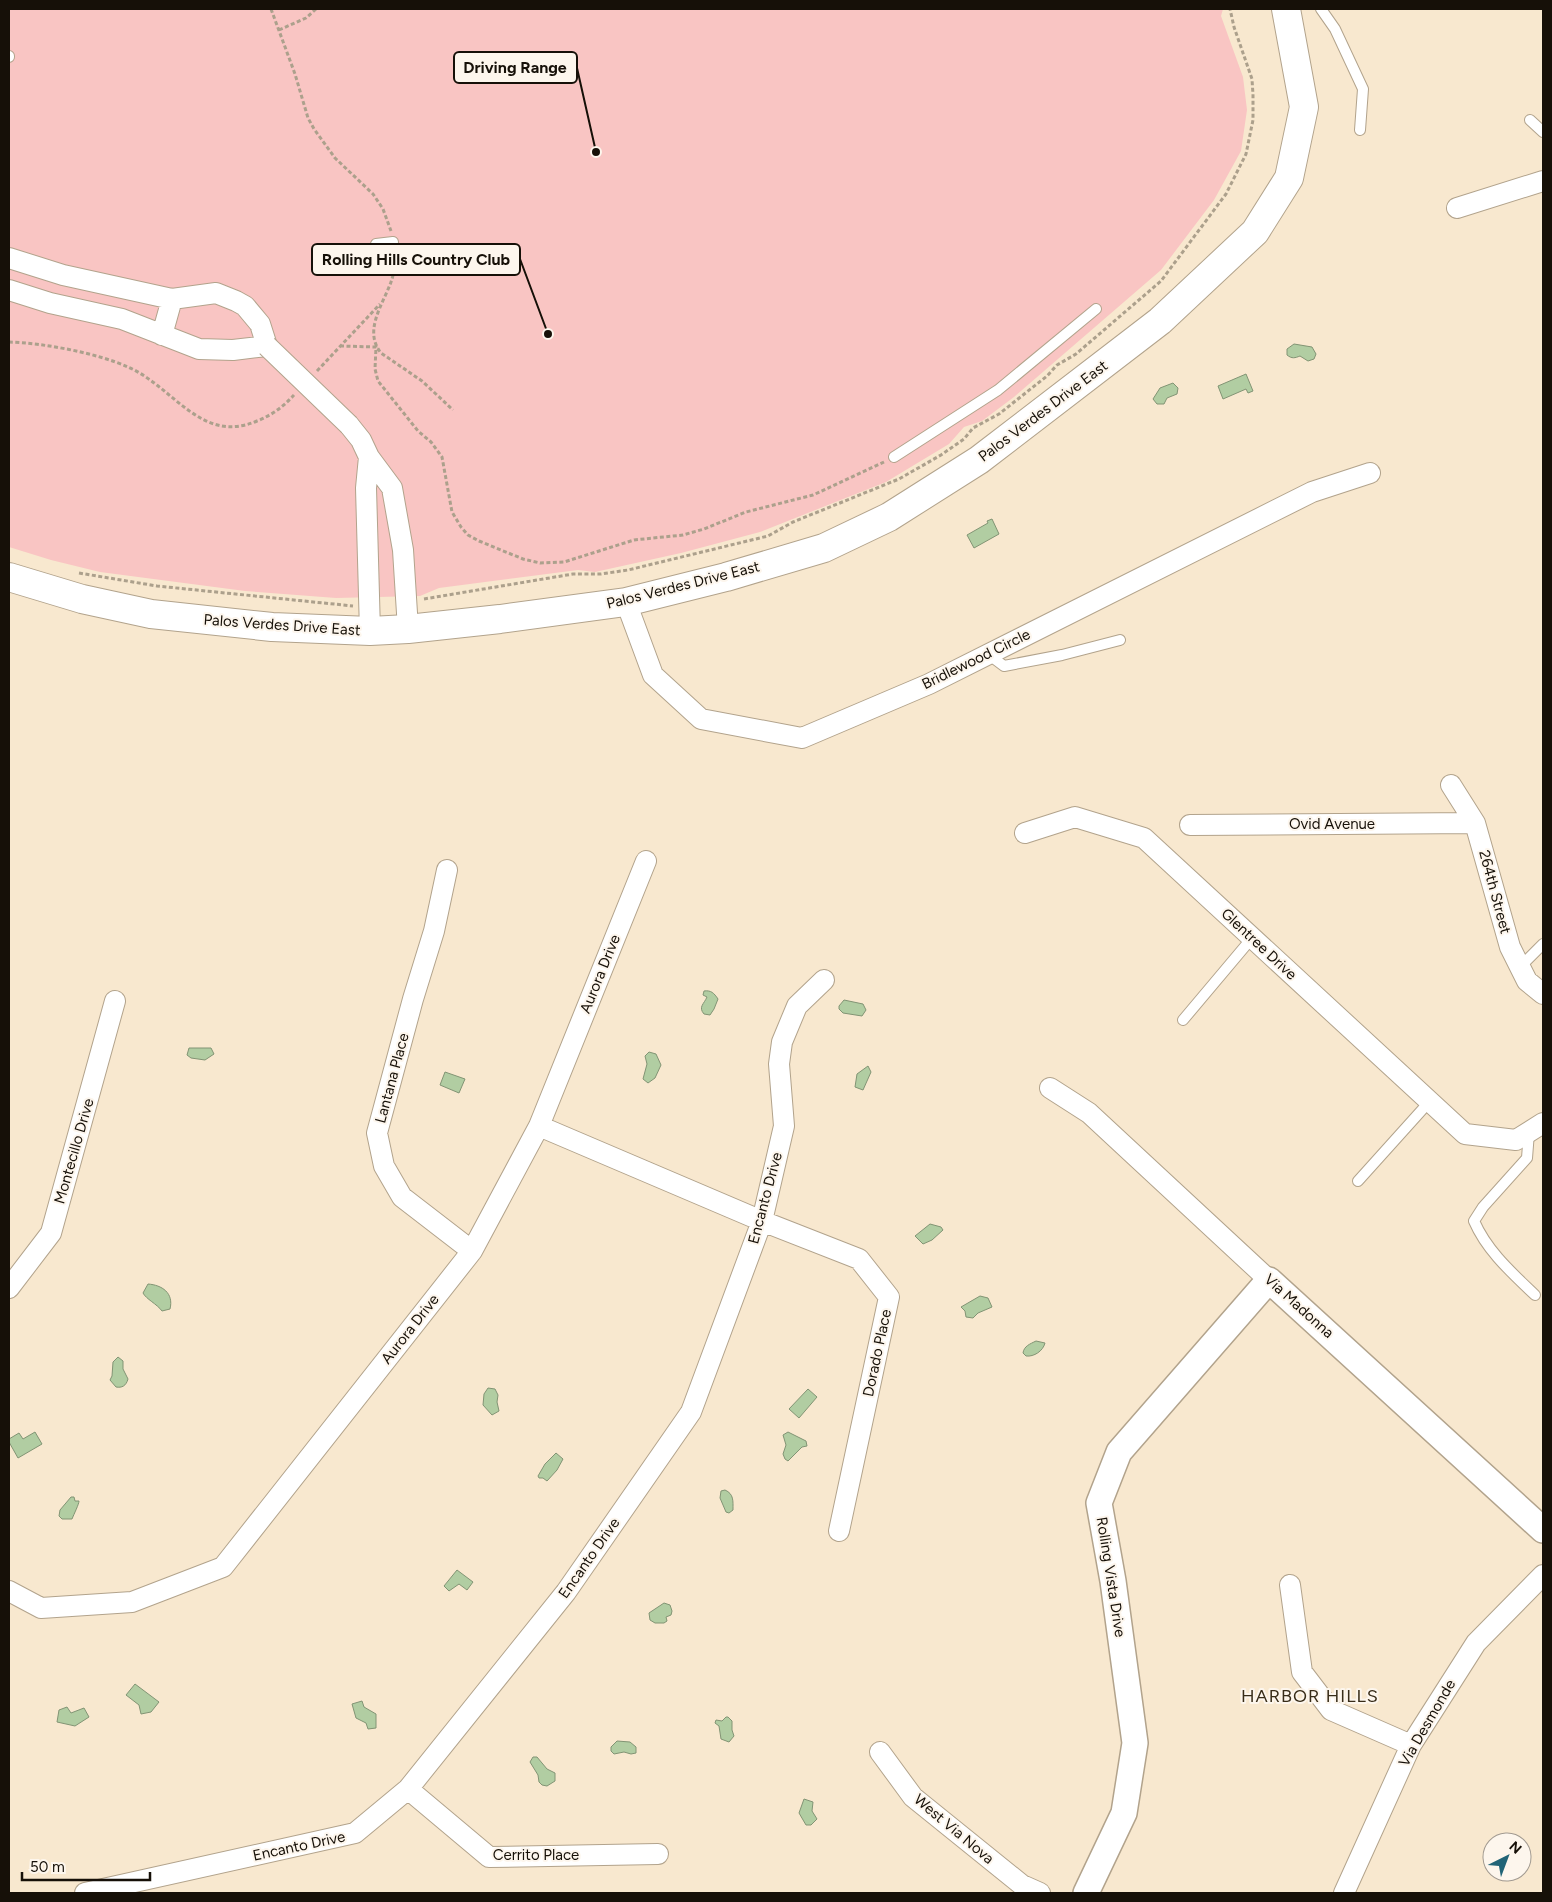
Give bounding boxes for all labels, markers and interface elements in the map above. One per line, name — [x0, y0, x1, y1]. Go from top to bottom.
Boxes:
callout: Driving Range — [454, 52, 577, 83]
text: Driving Range — [463, 58, 567, 77]
callout: Rolling Hills Country Club — [312, 244, 520, 275]
text: Rolling Hills Country Club — [322, 250, 511, 269]
street label: Palos Verdes Drive East — [975, 356, 1111, 465]
street label: Palos Verdes Drive East — [605, 557, 762, 613]
street label: Palos Verdes Drive East — [203, 611, 361, 639]
street label: Bridlewood Circle — [919, 625, 1033, 693]
street label: Ovid Avenue — [1289, 815, 1375, 833]
street label: 264th Street — [1475, 848, 1515, 936]
street label: Glentree Drive — [1217, 904, 1301, 984]
street label: Aurora Drive — [576, 932, 624, 1016]
street label: Lantana Place — [371, 1031, 413, 1125]
street label: Montecillo Drive — [50, 1096, 98, 1206]
street label: Encanto Drive — [744, 1150, 786, 1246]
street label: Via Madonna — [1260, 1270, 1338, 1342]
street label: Aurora Drive — [377, 1291, 443, 1367]
street label: Dorado Place — [859, 1308, 895, 1398]
street label: Encanto Drive — [555, 1514, 623, 1602]
street label: Rolling Vista Drive — [1093, 1516, 1129, 1638]
street label: Via Desmonde — [1395, 1676, 1459, 1770]
district label: HARBOR HILLS — [1241, 1685, 1379, 1707]
street label: West Via Nova — [910, 1790, 998, 1868]
street label: Encanto Drive — [251, 1827, 347, 1865]
north arrow — [1482, 1832, 1532, 1882]
text: N — [1506, 1838, 1525, 1858]
street label: Cerrito Place — [493, 1846, 579, 1864]
scale bar — [22, 1850, 150, 1882]
text: 50 m — [30, 1858, 65, 1876]

